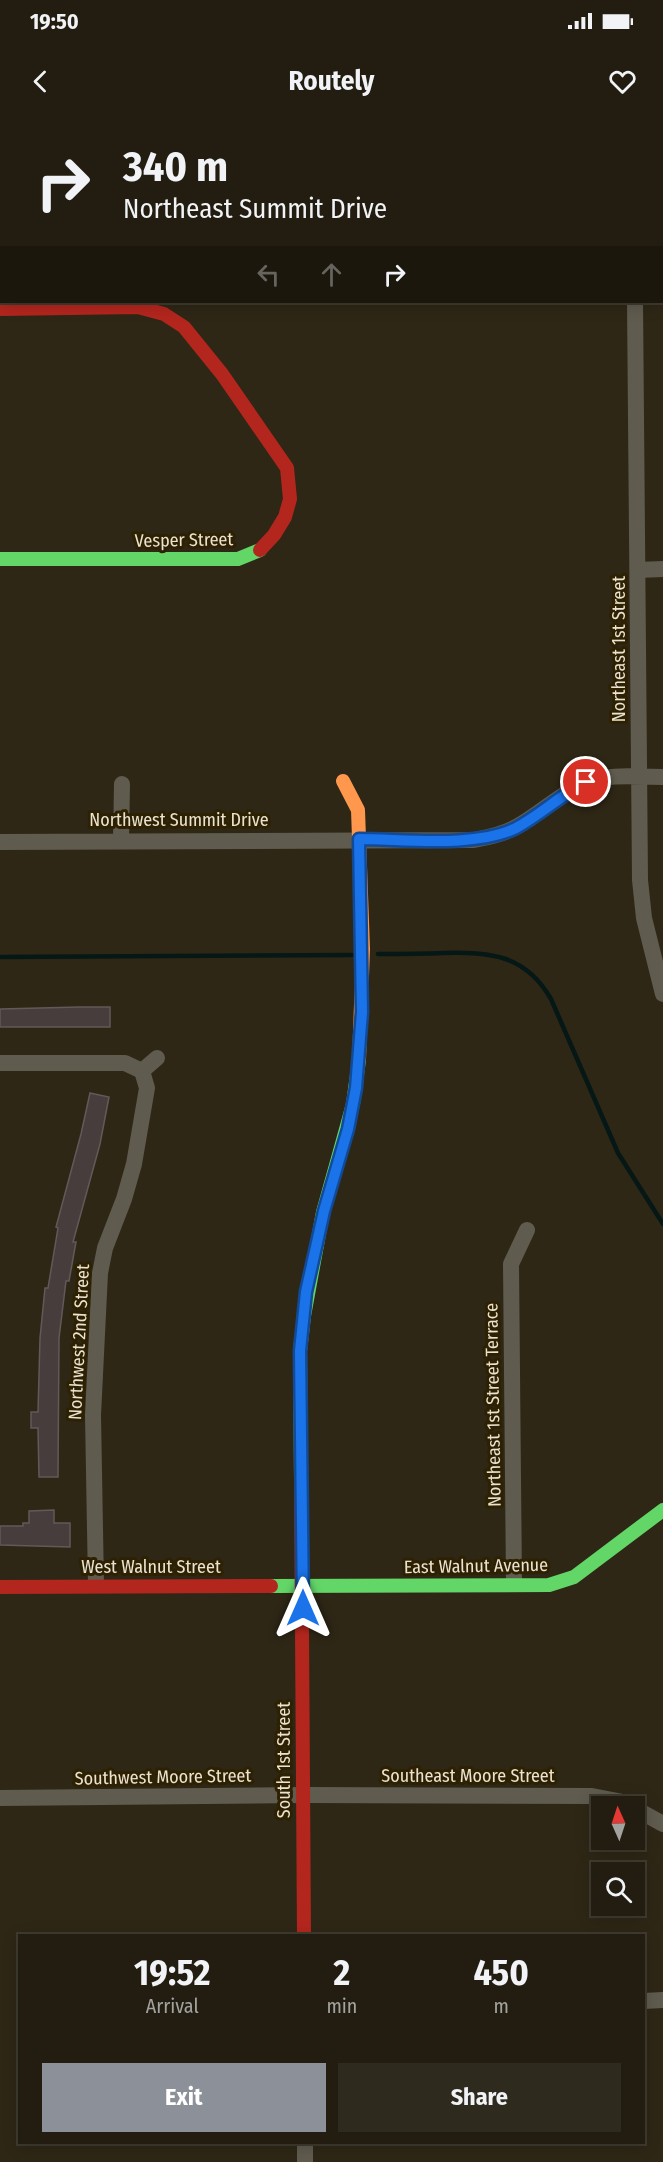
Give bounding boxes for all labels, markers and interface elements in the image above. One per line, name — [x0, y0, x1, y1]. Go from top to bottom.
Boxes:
text: 19:50 — [30, 8, 79, 35]
icon: back — [24, 65, 57, 98]
text: Routely — [289, 65, 374, 97]
icon: heart — [606, 65, 639, 98]
text: 340 m — [123, 142, 228, 192]
icon: right — [24, 144, 102, 222]
text: Northeast Summit Drive — [123, 193, 387, 225]
icon: left — [252, 258, 285, 291]
icon: ahead — [315, 258, 348, 291]
icon: right — [378, 258, 411, 291]
street label: Vesper Street — [135, 528, 234, 552]
street label: Northeast 1st Street — [608, 576, 630, 722]
pin — [560, 756, 611, 807]
icon: arrive — [569, 765, 602, 798]
street label: Northwest Summit Drive — [89, 809, 269, 831]
street label: Northwest 2nd Street — [64, 1263, 94, 1421]
street label: Northeast 1st Street Terrace — [480, 1303, 506, 1507]
street label: East Walnut Avenue — [404, 1554, 548, 1578]
street label: West Walnut Street — [81, 1556, 221, 1578]
position arrow — [271, 1576, 335, 1640]
street label: South 1st Street — [273, 1702, 295, 1818]
street label: Southwest Moore Street — [75, 1764, 252, 1790]
street label: Southeast Moore Street — [381, 1765, 555, 1787]
north arrow — [591, 1796, 645, 1850]
map controls — [591, 1796, 645, 1916]
button: search — [591, 1862, 645, 1916]
text: 19:52 — [134, 1951, 210, 1995]
text: 2 — [334, 1951, 350, 1995]
text: 450 — [473, 1951, 529, 1995]
text: Arrival — [146, 1994, 199, 2018]
text: min — [326, 1994, 357, 2018]
text: m — [494, 1994, 509, 2018]
button: Exit — [42, 2063, 326, 2132]
button: Share — [338, 2063, 621, 2132]

